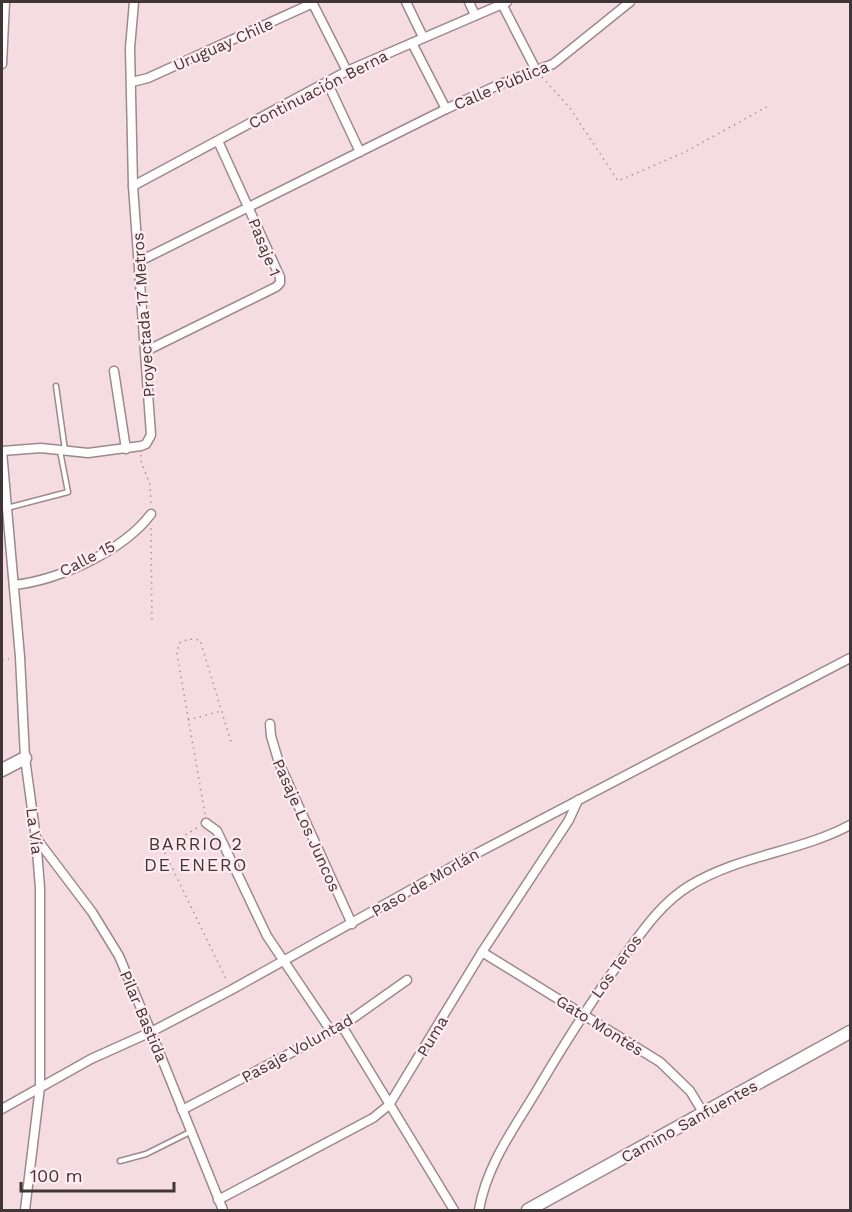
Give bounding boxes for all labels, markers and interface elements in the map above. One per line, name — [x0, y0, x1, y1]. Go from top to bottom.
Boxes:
street label: Uruguay Chile — [170, 14, 276, 75]
street label: Continuación Berna — [246, 46, 391, 133]
street label: Calle Pública — [451, 57, 552, 114]
street label: Pasaje 1 — [244, 215, 285, 279]
street label: Proyectada 17 Metros — [128, 232, 159, 398]
street label: Calle 15 — [56, 536, 118, 580]
street label: Pasaje Los Juncos — [269, 756, 344, 895]
street label: La Vía — [22, 807, 47, 855]
district label: BARRIO 2 DE ENERO — [144, 833, 248, 875]
street label: Paso de Morlán — [368, 844, 482, 921]
street label: Los Teros — [587, 931, 646, 1002]
street label: Pilar Bastida — [116, 968, 171, 1065]
street label: Gato Montés — [553, 991, 647, 1060]
street label: Pasaje Voluntad — [238, 1010, 356, 1087]
street label: Puma — [413, 1013, 452, 1060]
street label: Camino Sanfuentes — [618, 1076, 761, 1167]
scale bar — [21, 1155, 174, 1193]
text: 100 m — [30, 1165, 83, 1186]

